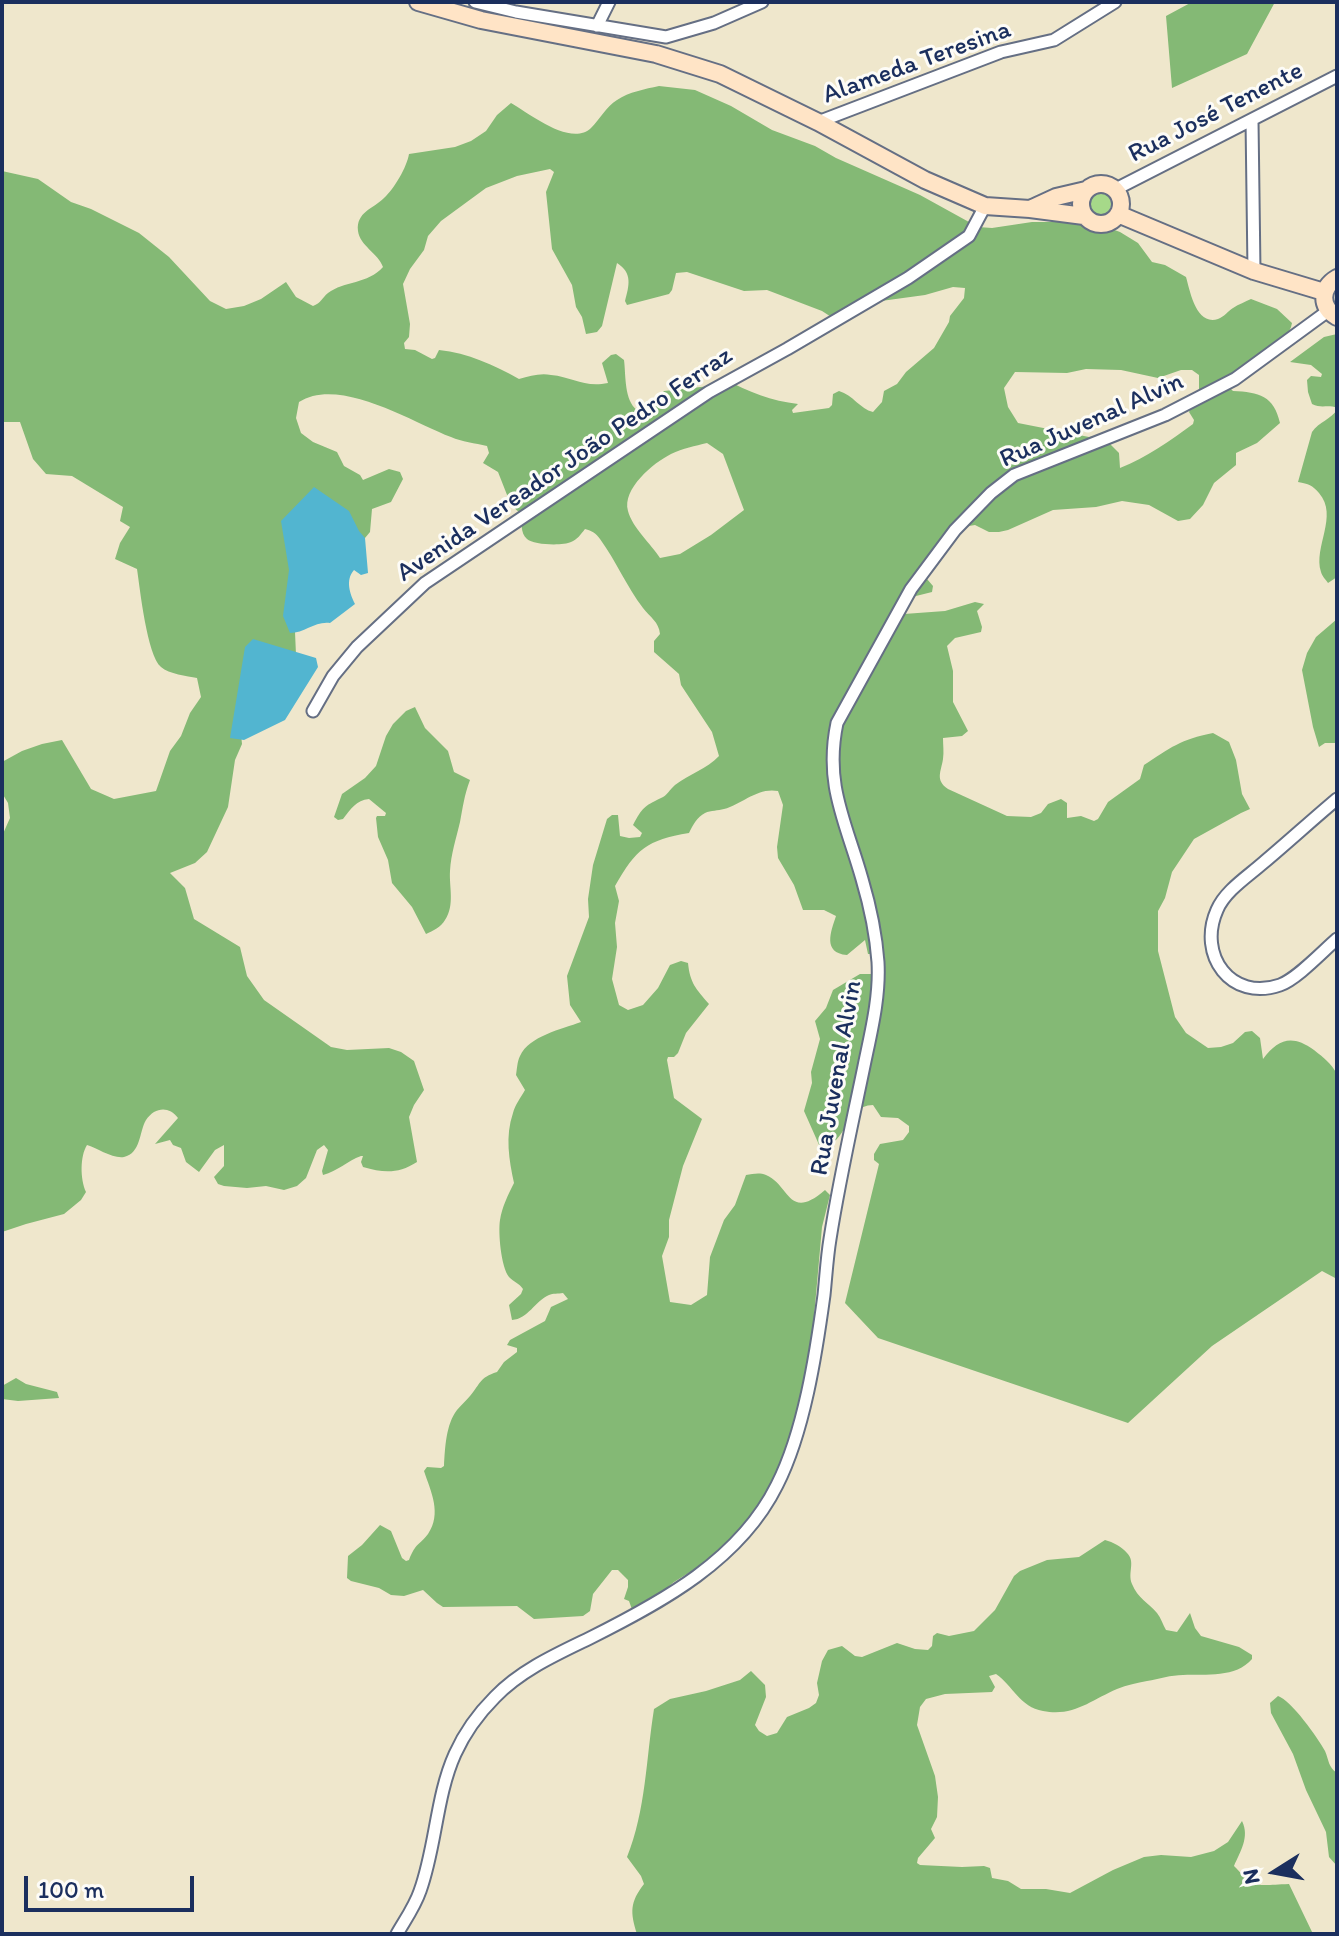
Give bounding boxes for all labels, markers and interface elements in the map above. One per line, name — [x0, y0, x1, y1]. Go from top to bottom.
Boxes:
street label: Alameda Teresina — [819, 15, 1015, 111]
street label: Rua José Tenente — [1124, 56, 1308, 170]
street label: Avenida Vereador João Pedro Ferraz — [391, 341, 739, 589]
street label: Rua Juvenal Alvin — [995, 367, 1189, 475]
street label: Rua Juvenal Alvin — [804, 978, 870, 1178]
north arrow — [1235, 1832, 1315, 1912]
scale bar — [28, 1860, 198, 1910]
text: N — [1236, 1867, 1266, 1887]
text: 100 m — [38, 1875, 104, 1904]

